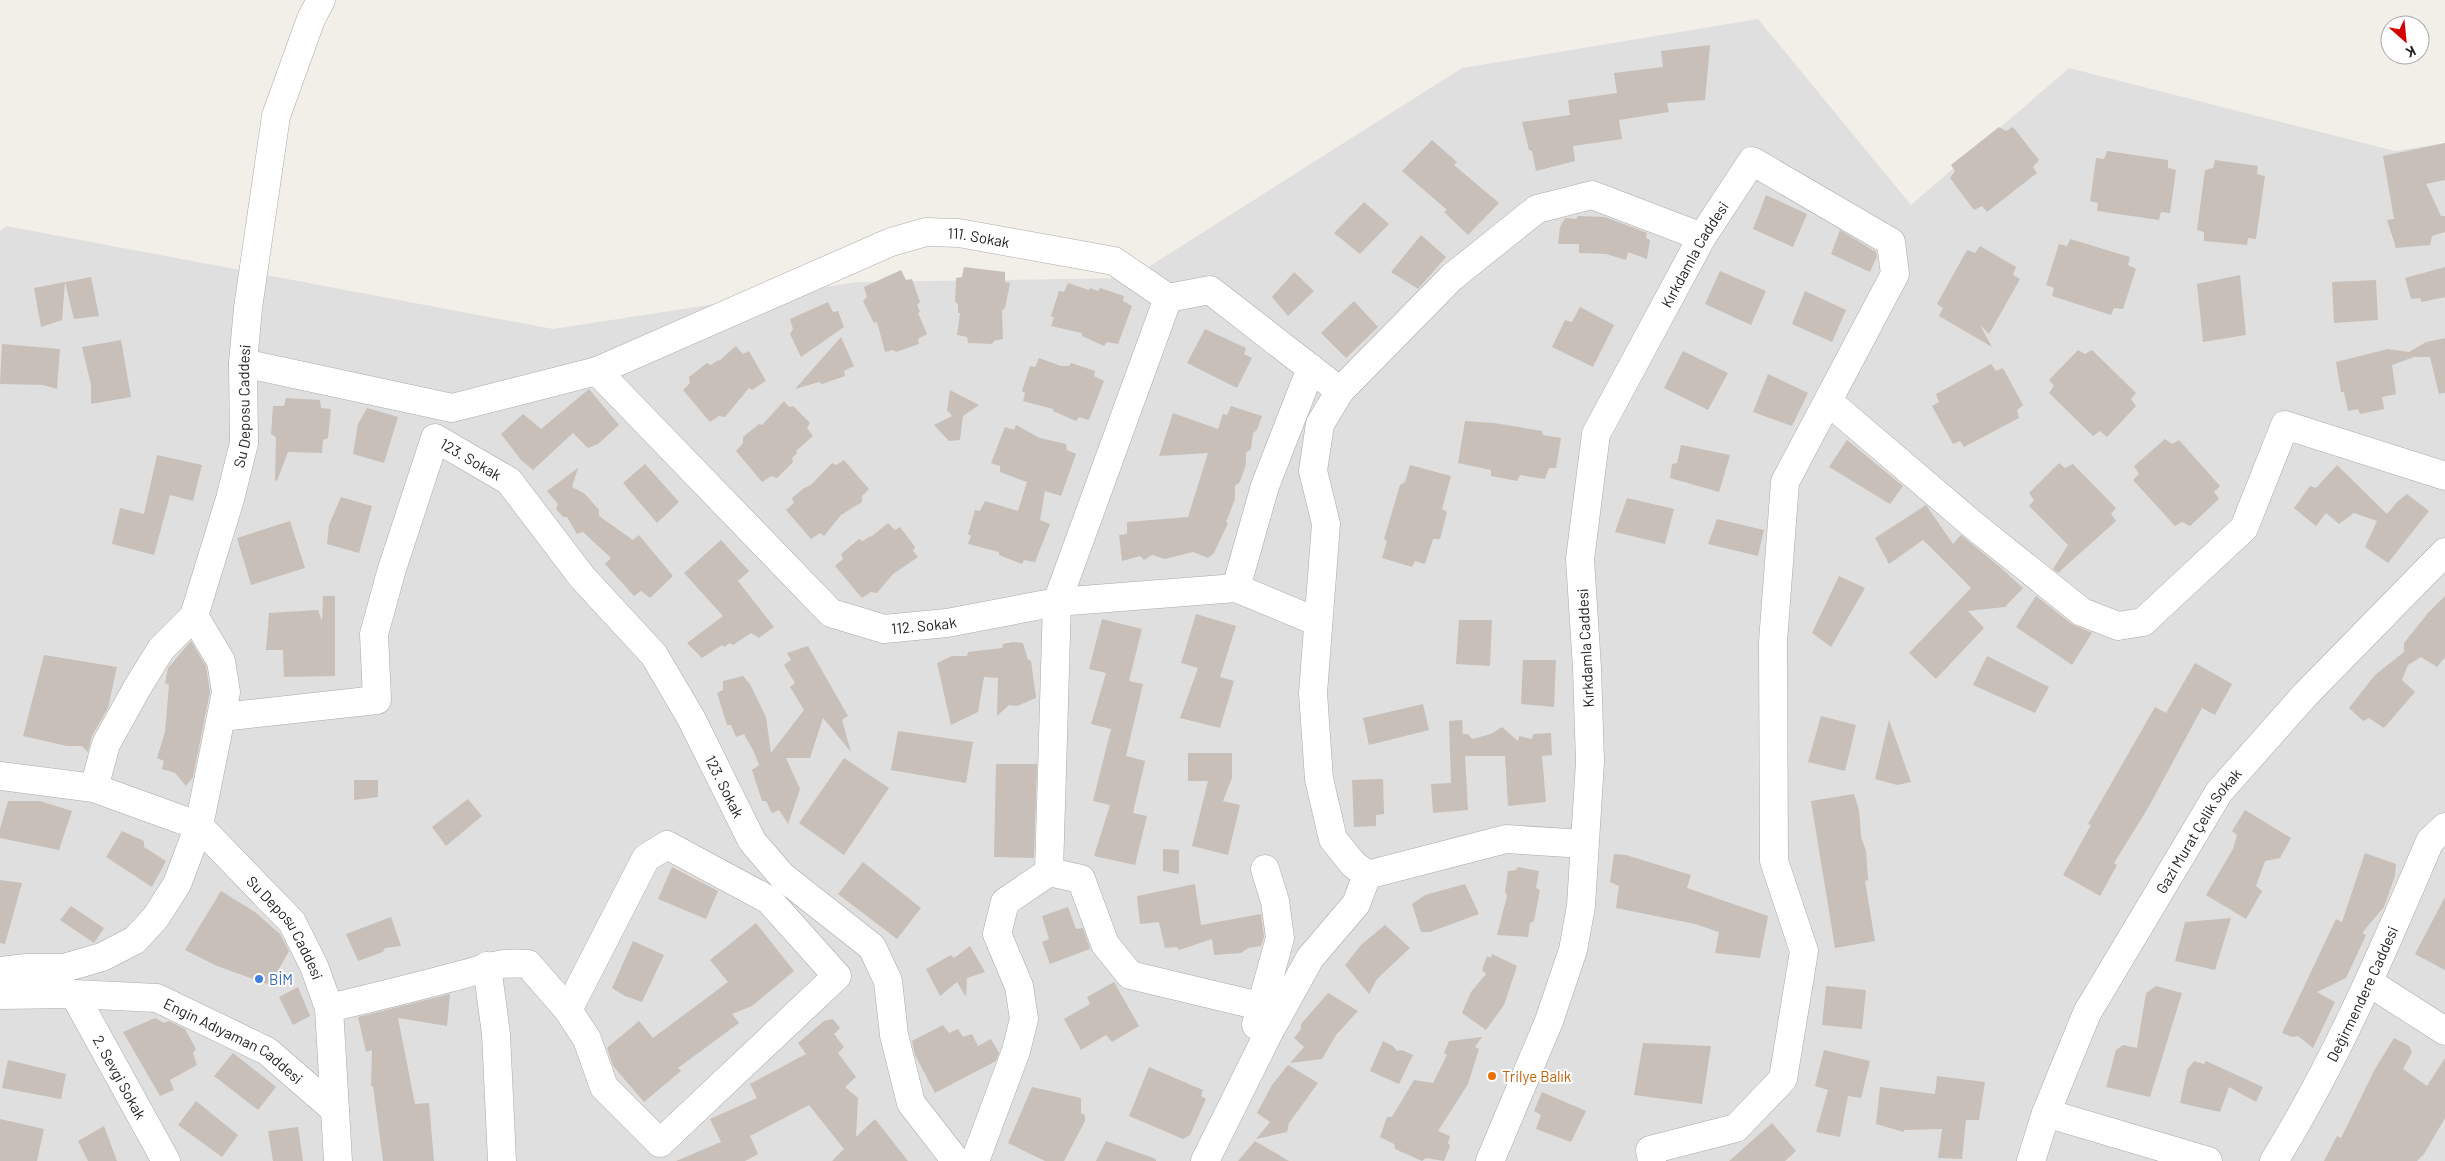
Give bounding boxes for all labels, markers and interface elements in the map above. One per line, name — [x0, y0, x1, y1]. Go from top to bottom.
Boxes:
north arrow — [2380, 15, 2430, 65]
text: K — [2403, 42, 2419, 62]
street label: Kırkdamla Caddesi — [1657, 198, 1732, 311]
street label: 111. Sokak — [948, 224, 1012, 251]
street label: Su Deposu Caddesi — [229, 344, 254, 470]
street label: 123. Sokak — [437, 434, 505, 484]
street label: Kırkdamla Caddesi — [1573, 588, 1597, 708]
street label: 112. Sokak — [890, 612, 958, 637]
street label: 123. Sokak — [702, 752, 748, 821]
street label: Gazi Murat Çelik Sokak — [2152, 764, 2245, 896]
street label: Su Deposu Caddesi — [243, 872, 327, 982]
street label: Değirmendere Caddesi — [2322, 923, 2401, 1065]
place label: BİM — [269, 970, 293, 988]
marker: BİM — [253, 973, 265, 985]
street label: Engin Adıyaman Caddesi — [161, 994, 307, 1087]
street label: 2. Sevgi Sokak — [90, 1032, 150, 1123]
place label: Trilye Balık — [1502, 1067, 1572, 1085]
marker: Trilye Balık — [1486, 1070, 1498, 1082]

